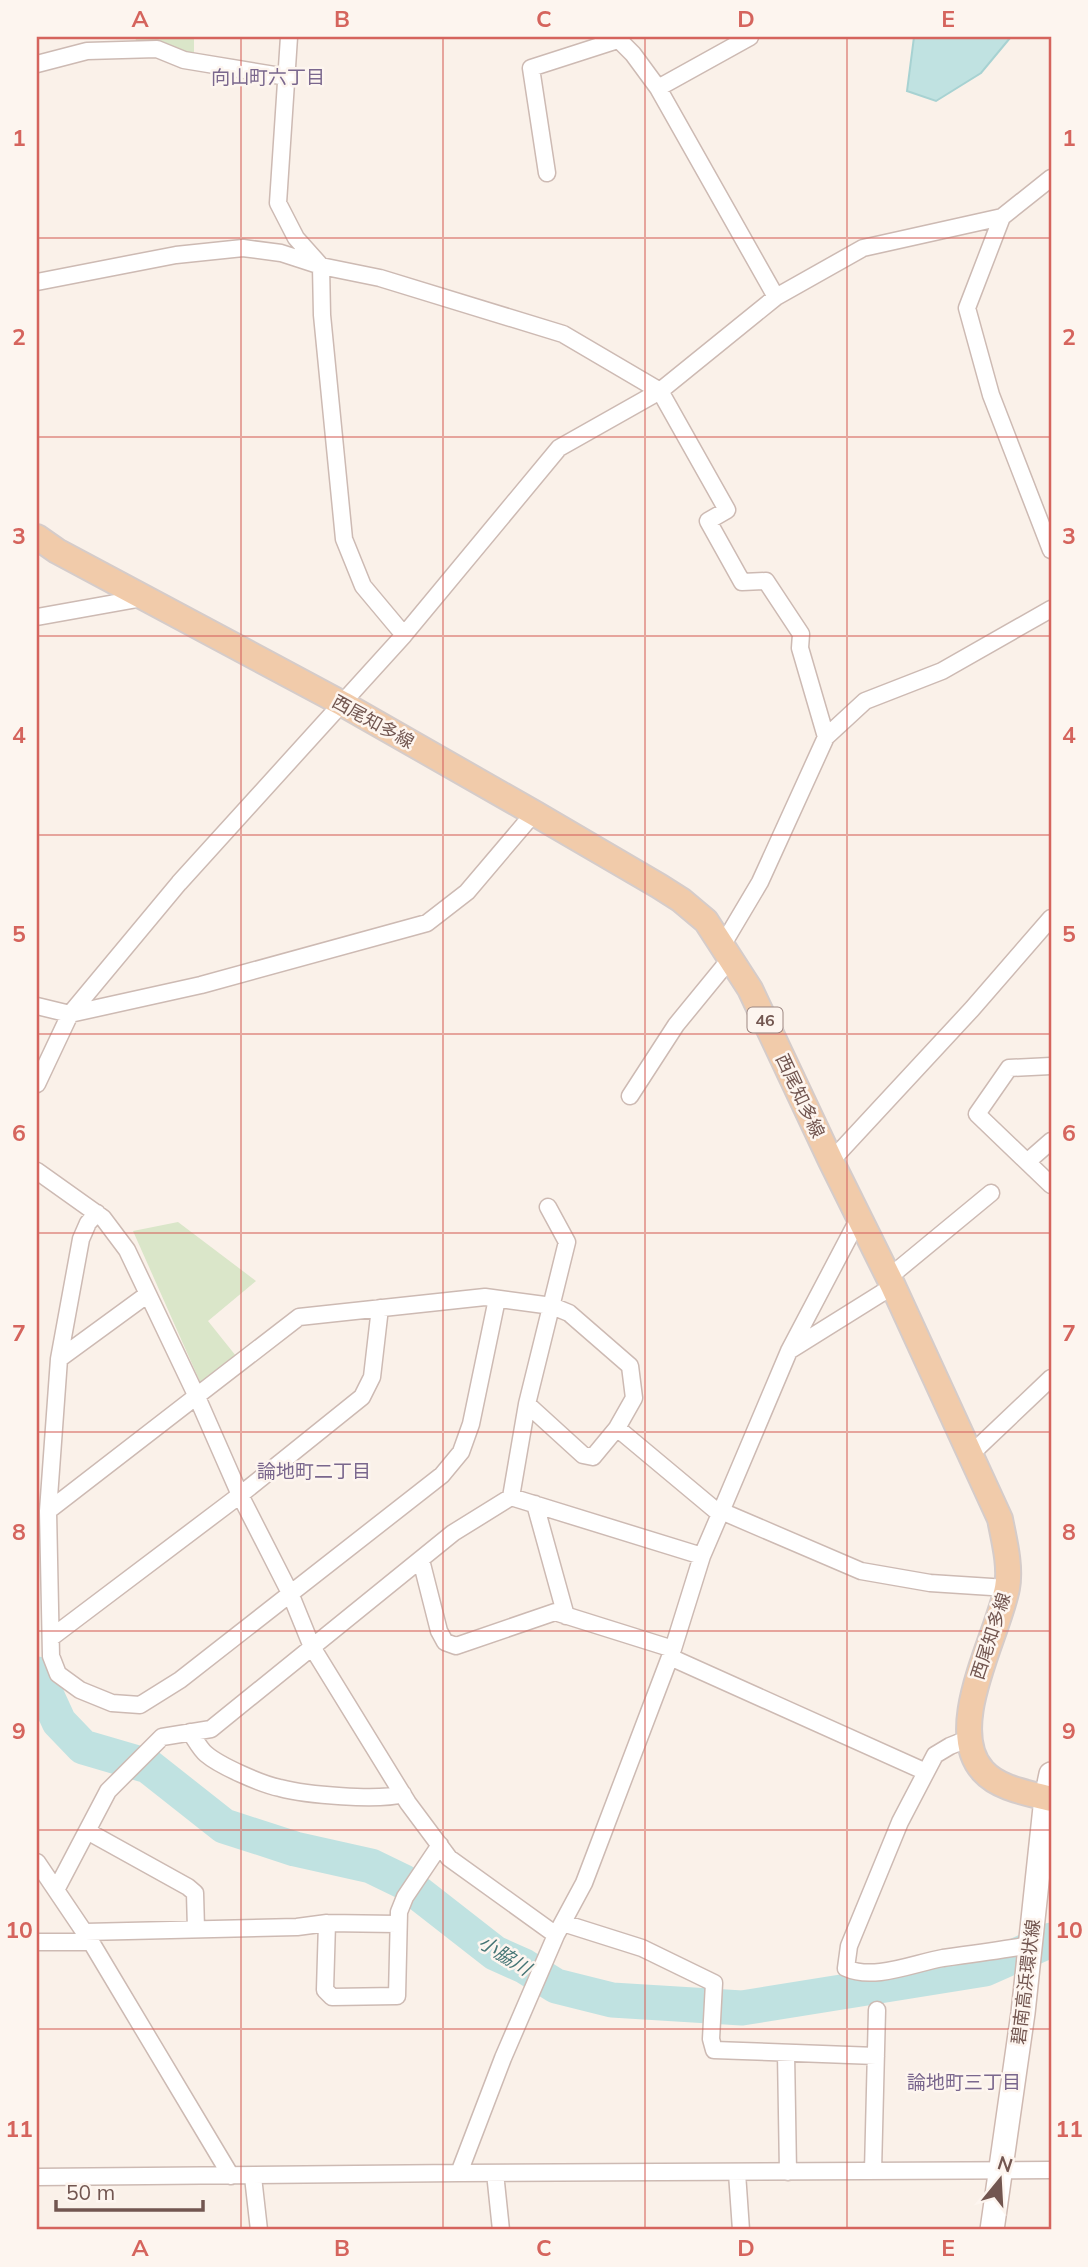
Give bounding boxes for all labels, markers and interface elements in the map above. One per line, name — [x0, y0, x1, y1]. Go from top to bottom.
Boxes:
text: A — [131, 4, 149, 33]
text: B — [334, 4, 350, 33]
text: C — [536, 4, 552, 33]
text: D — [737, 4, 755, 33]
text: E — [941, 4, 955, 33]
district label: 向山町六丁目 — [211, 65, 325, 89]
text: 1 — [12, 123, 26, 152]
text: 1 — [1062, 123, 1076, 152]
text: 2 — [12, 322, 26, 351]
text: 2 — [1062, 322, 1076, 351]
text: 3 — [12, 521, 26, 550]
text: 3 — [1062, 521, 1076, 550]
street label: 西尾知多線 — [328, 690, 418, 753]
text: 4 — [12, 720, 26, 749]
text: 4 — [1062, 720, 1076, 749]
text: 5 — [12, 919, 26, 948]
text: 5 — [1062, 919, 1076, 948]
road number: 46 — [748, 1008, 782, 1032]
street label: 西尾知多線 — [771, 1050, 830, 1141]
text: 6 — [12, 1118, 26, 1147]
text: 6 — [1062, 1118, 1076, 1147]
text: 7 — [12, 1318, 26, 1347]
text: 7 — [1062, 1318, 1076, 1347]
district label: 論地町二丁目 — [257, 1459, 371, 1483]
text: 8 — [12, 1517, 26, 1546]
text: 8 — [1062, 1517, 1076, 1546]
street label: 西尾知多線 — [966, 1589, 1015, 1682]
text: 9 — [12, 1716, 26, 1745]
text: 9 — [1062, 1716, 1076, 1745]
text: 10 — [5, 1915, 33, 1944]
text: 10 — [1055, 1915, 1083, 1944]
street label: 碧南高浜環状線 — [1006, 1918, 1045, 2046]
water label: 小脇川 — [474, 1930, 537, 1981]
district label: 論地町三丁目 — [907, 2070, 1021, 2094]
text: 11 — [5, 2114, 33, 2143]
text: 11 — [1055, 2114, 1083, 2143]
north arrow — [965, 2144, 1036, 2214]
text: N — [995, 2150, 1016, 2177]
scale bar — [56, 2169, 203, 2213]
text: 50 m — [66, 2179, 115, 2205]
text: A — [131, 2233, 149, 2262]
text: B — [334, 2233, 350, 2262]
text: C — [536, 2233, 552, 2262]
text: D — [737, 2233, 755, 2262]
text: E — [941, 2233, 955, 2262]

